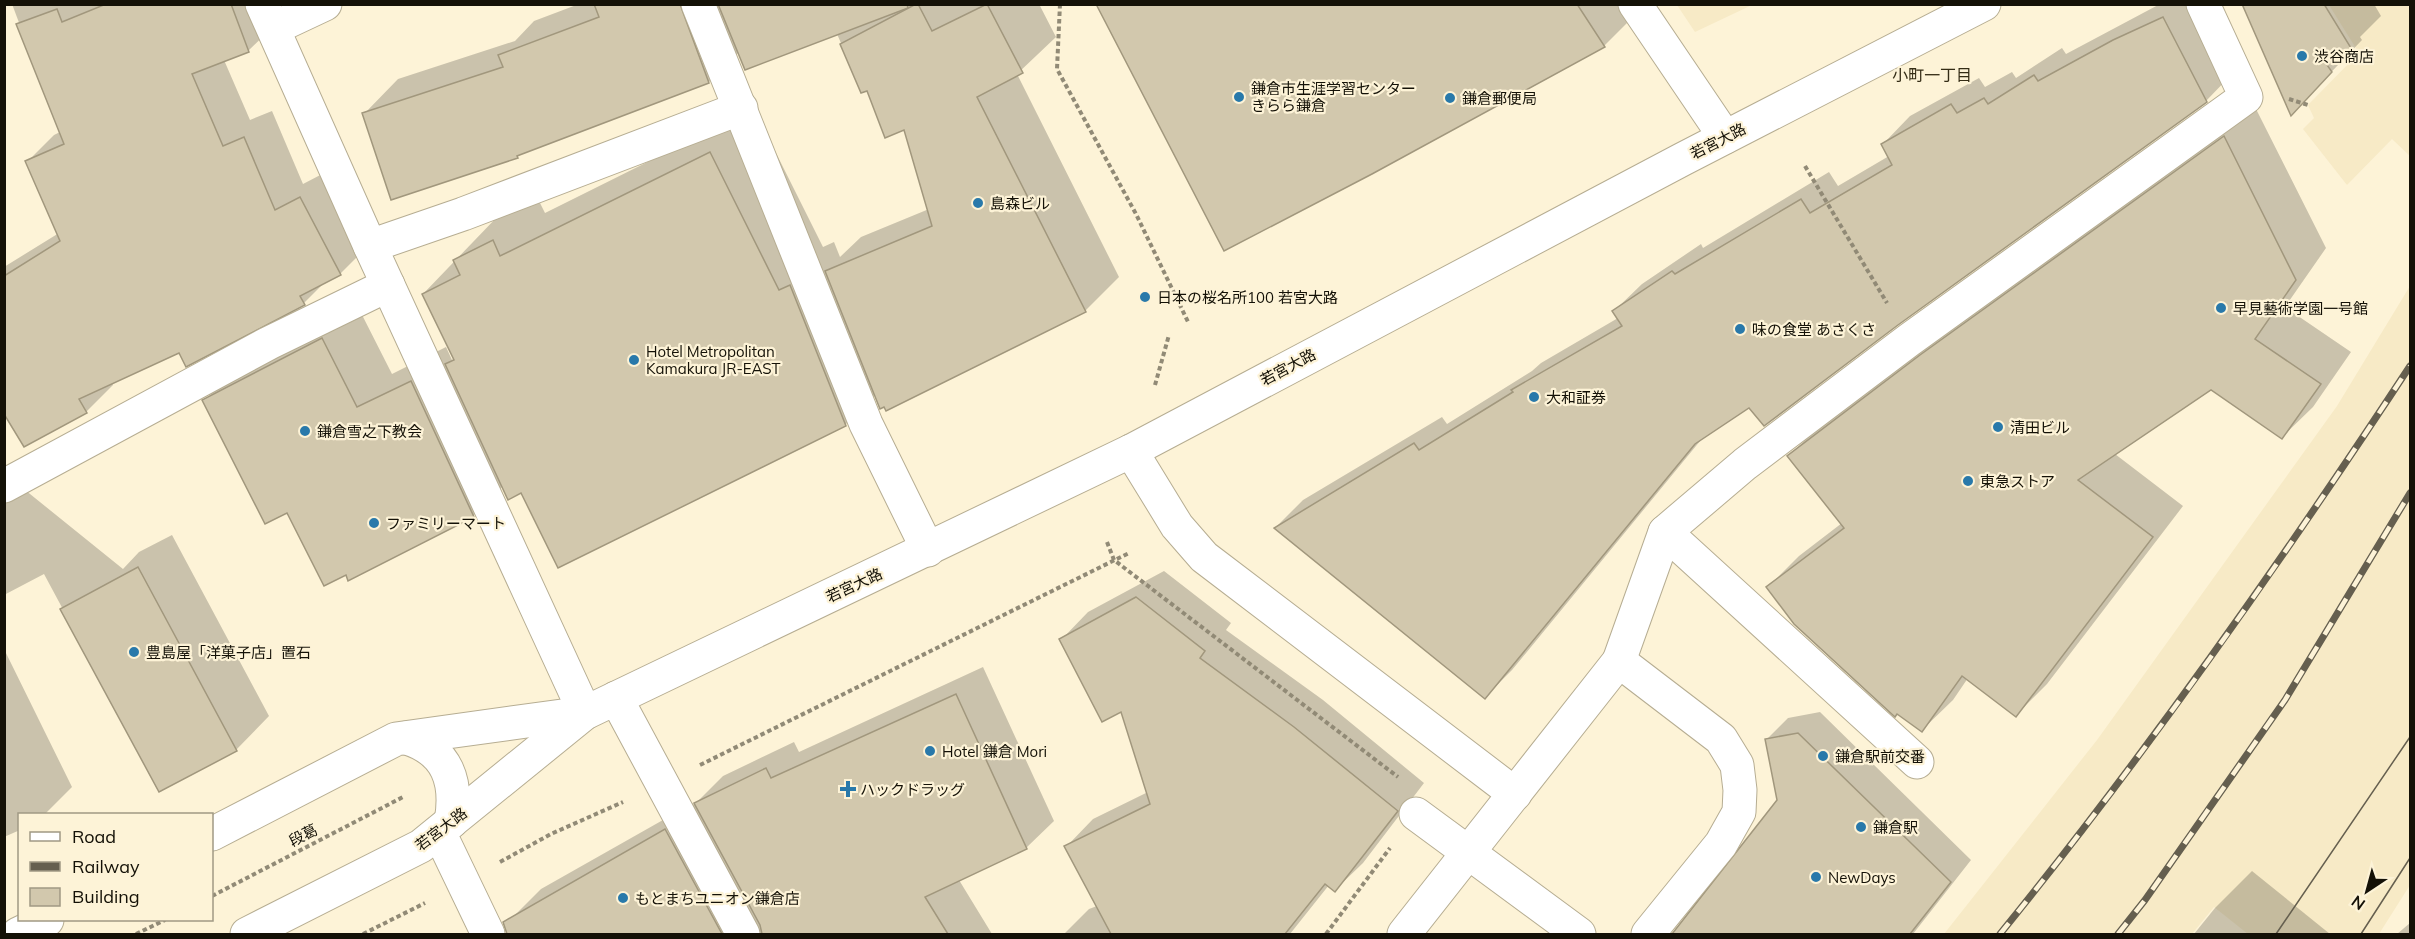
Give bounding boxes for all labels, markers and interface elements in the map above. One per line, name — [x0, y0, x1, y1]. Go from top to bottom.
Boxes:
place label: 渋谷商店 — [2314, 47, 2374, 66]
marker: 渋谷商店 — [2295, 49, 2309, 63]
district label: 小町一丁目 — [1892, 65, 1972, 85]
place label: 鎌倉市生涯学習センター きらら鎌倉 — [1251, 79, 1416, 115]
place label: 鎌倉郵便局 — [1462, 89, 1537, 108]
marker: 鎌倉市生涯学習センター きらら鎌倉 — [1232, 90, 1246, 104]
marker: 鎌倉郵便局 — [1443, 91, 1457, 105]
street label: 若宮大路 — [1687, 119, 1749, 163]
place label: 島森ビル — [990, 194, 1050, 213]
marker: 島森ビル — [971, 196, 985, 210]
place label: 日本の桜名所100 若宮大路 — [1157, 288, 1338, 307]
marker: 日本の桜名所100 若宮大路 — [1138, 290, 1152, 304]
place label: 早見藝術学園一号館 — [2233, 299, 2368, 318]
marker: 早見藝術学園一号館 — [2214, 301, 2228, 315]
place label: 味の食堂 あさくさ — [1752, 320, 1876, 339]
marker: 味の食堂 あさくさ — [1733, 322, 1747, 336]
place label: Hotel Metropolitan Kamakura JR-EAST — [646, 342, 781, 378]
street label: 若宮大路 — [1257, 345, 1319, 389]
marker: Hotel Metropolitan Kamakura JR-EAST — [627, 353, 641, 367]
place label: 大和証券 — [1546, 388, 1606, 407]
marker: 大和証券 — [1527, 390, 1541, 404]
place label: 清田ビル — [2010, 418, 2070, 437]
marker: 清田ビル — [1991, 420, 2005, 434]
place label: 鎌倉雪之下教会 — [317, 422, 422, 441]
marker: 鎌倉雪之下教会 — [298, 424, 312, 438]
place label: 東急ストア — [1980, 472, 2055, 491]
marker: 東急ストア — [1961, 474, 1975, 488]
place label: ファミリーマート — [386, 514, 506, 533]
marker: ファミリーマート — [367, 516, 381, 530]
street label: 若宮大路 — [823, 564, 885, 606]
place label: 豊島屋「洋菓子店」置石 — [146, 643, 311, 662]
marker: 豊島屋「洋菓子店」置石 — [127, 645, 141, 659]
place label: Hotel 鎌倉 Mori — [942, 742, 1047, 761]
marker: Hotel 鎌倉 Mori — [923, 744, 937, 758]
place label: 鎌倉駅前交番 — [1835, 747, 1925, 766]
marker: 鎌倉駅前交番 — [1816, 749, 1830, 763]
place label: ハックドラッグ — [860, 780, 965, 799]
marker: ハックドラッグ — [841, 782, 855, 796]
street label: 若宮大路 — [411, 803, 471, 855]
legend — [18, 813, 213, 921]
place label: 鎌倉駅 — [1873, 818, 1918, 837]
street label: 段葛 — [285, 820, 321, 850]
marker: 鎌倉駅 — [1854, 820, 1868, 834]
text: Road — [72, 825, 116, 848]
text: Railway — [72, 855, 140, 878]
north arrow — [2337, 861, 2397, 921]
place label: NewDays — [1828, 868, 1896, 887]
marker: NewDays — [1809, 870, 1823, 884]
text: Building — [72, 885, 140, 908]
place label: もとまちユニオン鎌倉店 — [635, 889, 800, 908]
marker: もとまちユニオン鎌倉店 — [616, 891, 630, 905]
text: N — [2347, 891, 2369, 915]

